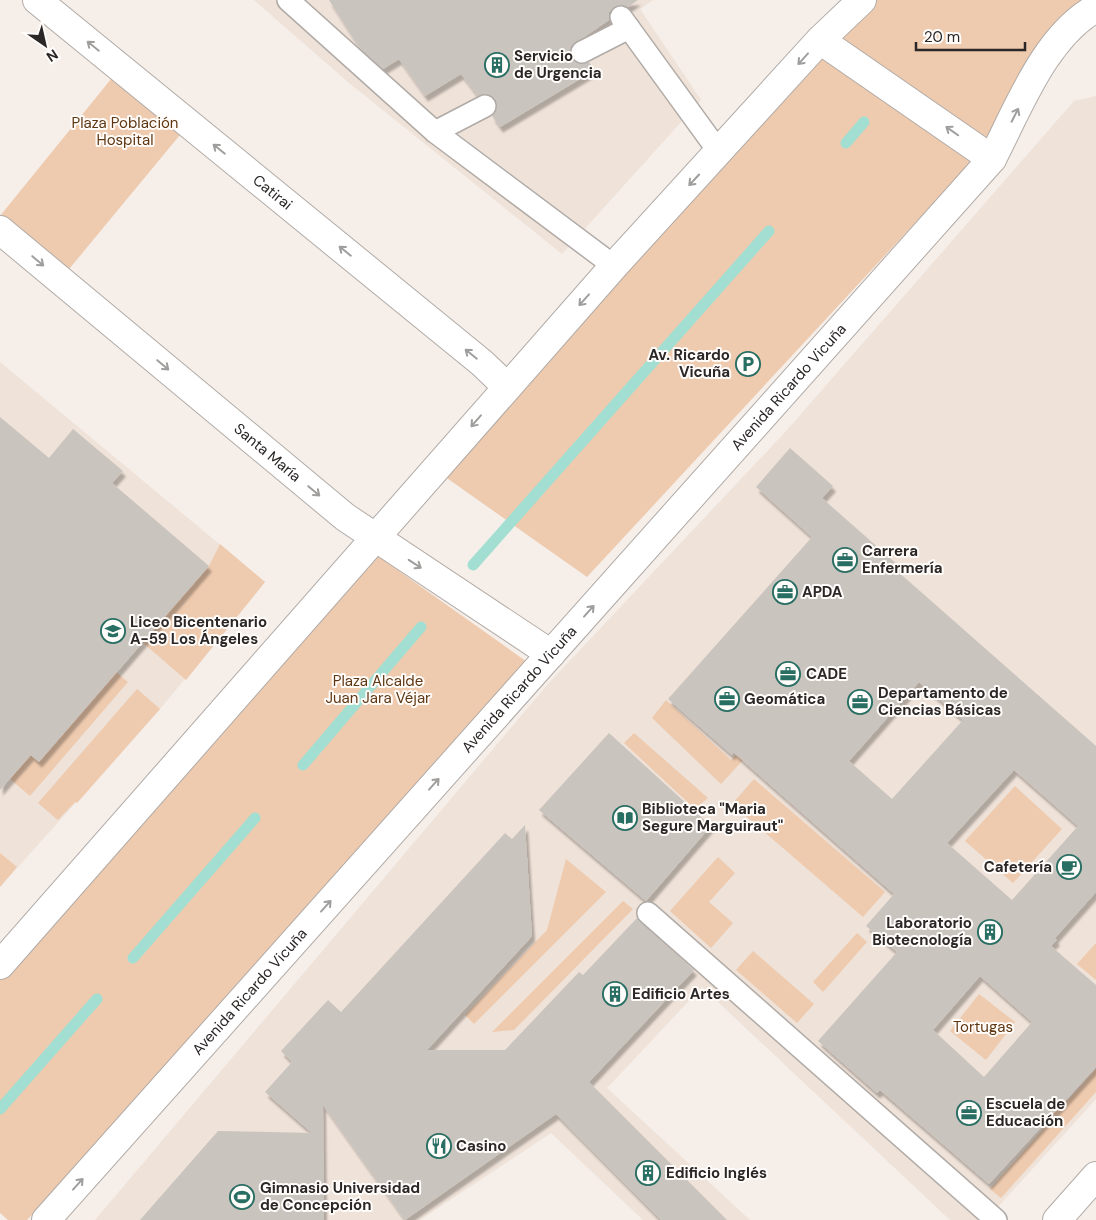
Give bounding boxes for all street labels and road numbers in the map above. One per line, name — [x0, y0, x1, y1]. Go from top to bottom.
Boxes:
street label: Catirai — [249, 170, 297, 214]
street label: Avenida Ricardo Vicuña — [727, 319, 851, 455]
street label: Santa María — [230, 419, 305, 486]
street label: Avenida Ricardo Vicuña — [457, 622, 581, 757]
street label: Avenida Ricardo Vicuña — [188, 924, 312, 1059]

